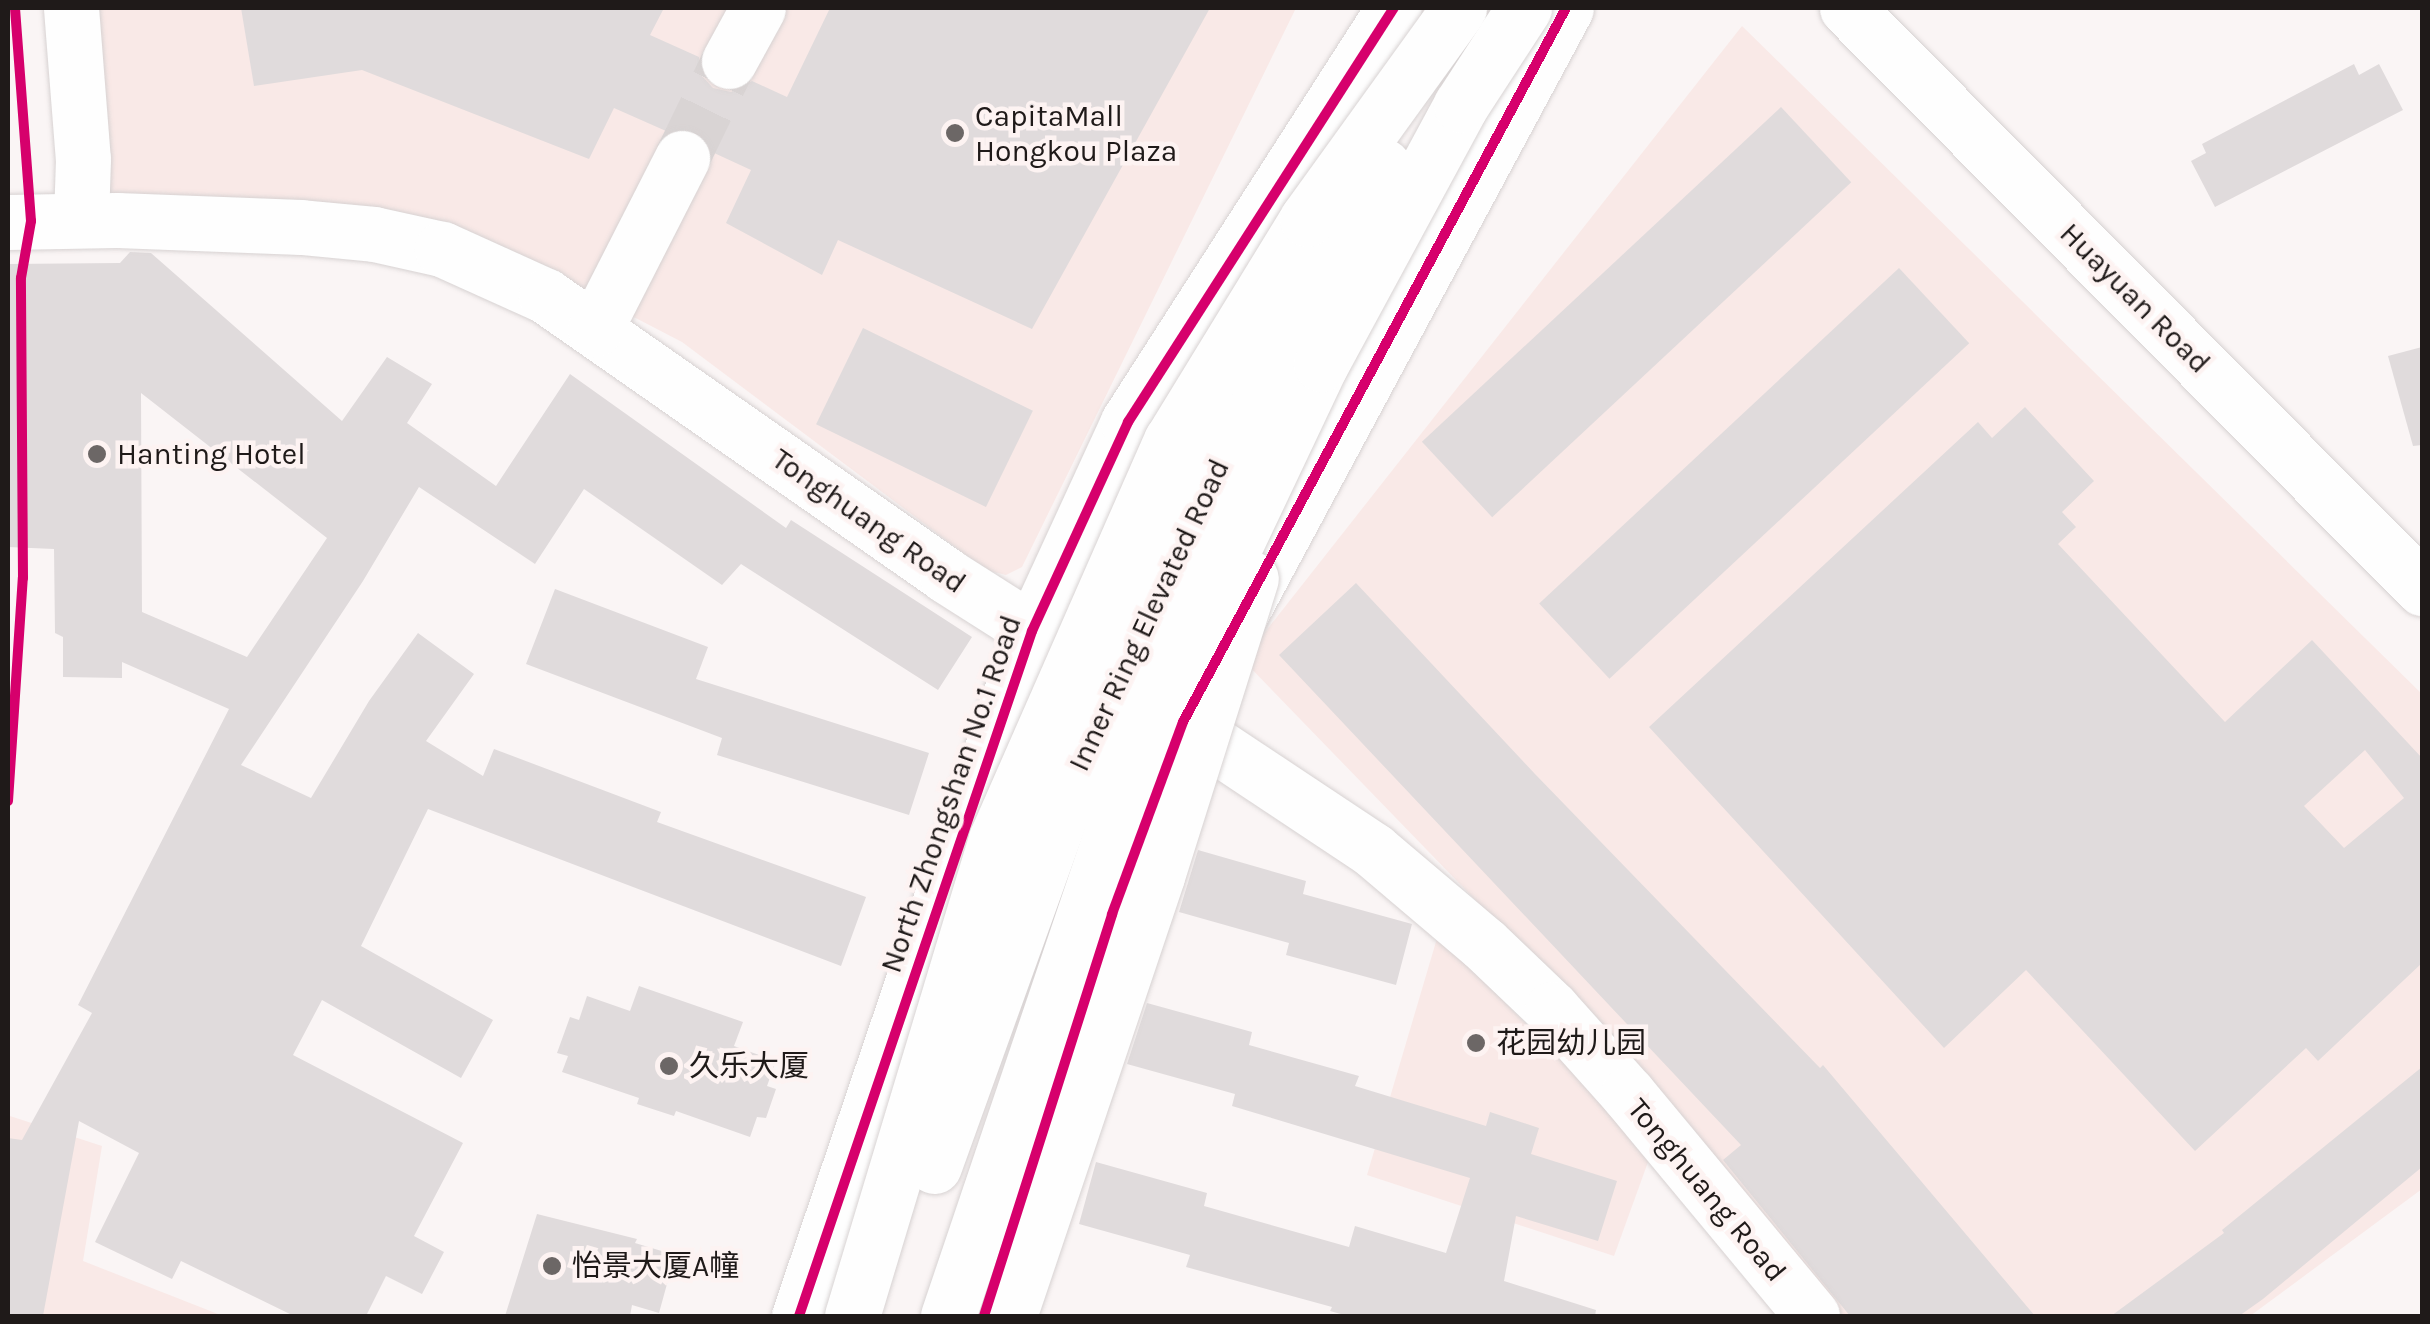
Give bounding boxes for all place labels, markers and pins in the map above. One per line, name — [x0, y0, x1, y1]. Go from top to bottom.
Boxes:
place label: CapitaMall Hongkou Plaza — [975, 98, 1177, 168]
marker: CapitaMall Hongkou Plaza — [944, 122, 966, 144]
place label: Hanting Hotel — [117, 436, 306, 472]
marker: Hanting Hotel — [86, 443, 108, 465]
place label: 花园幼儿园 — [1496, 1025, 1646, 1061]
marker: 花园幼儿园 — [1465, 1032, 1487, 1054]
place label: 久乐大厦 — [689, 1048, 809, 1084]
marker: 久乐大厦 — [658, 1055, 680, 1077]
place label: 怡景大厦A幢 — [572, 1248, 739, 1284]
marker: 怡景大厦A幢 — [541, 1255, 563, 1277]

